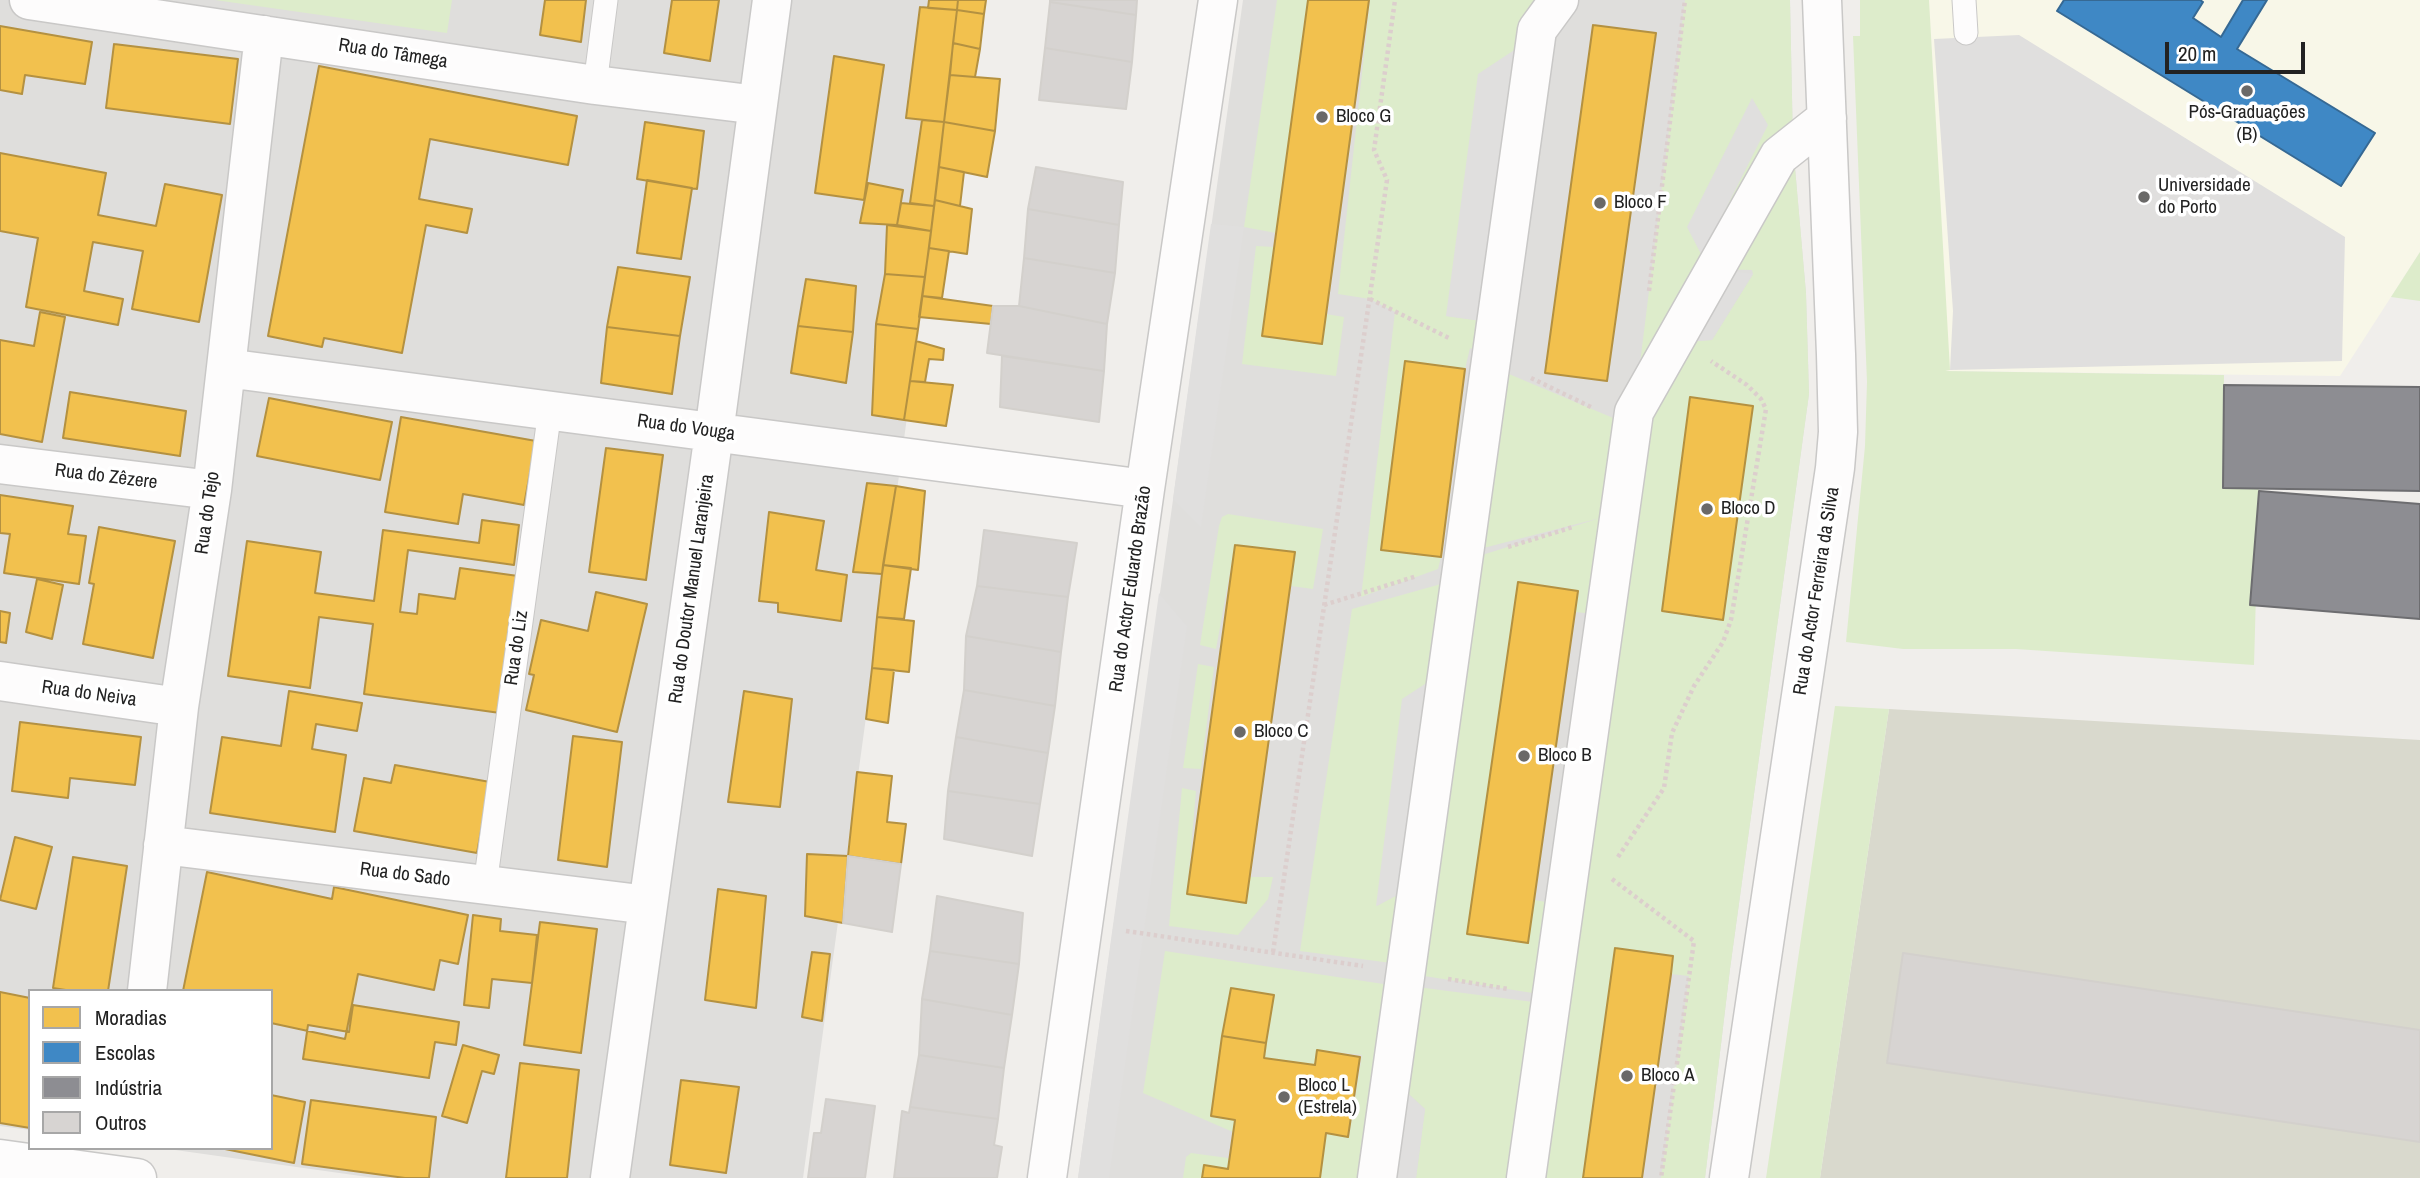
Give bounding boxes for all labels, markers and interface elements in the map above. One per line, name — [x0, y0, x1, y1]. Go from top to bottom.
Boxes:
scale bar — [2168, 28, 2308, 72]
street label: Rua do Tâmega — [337, 34, 449, 74]
text: 20 m — [2178, 39, 2216, 68]
marker: Pós-Graduações (B) — [2239, 83, 2255, 99]
place label: Pós-Graduações (B) — [2189, 102, 2305, 146]
place label: Bloco G — [1336, 106, 1391, 128]
marker: Bloco G — [1314, 109, 1330, 125]
place label: Universidade do Porto — [2158, 175, 2251, 219]
marker: Universidade do Porto — [2136, 189, 2152, 205]
place label: Bloco F — [1614, 192, 1667, 214]
marker: Bloco F — [1592, 195, 1608, 211]
street label: Rua do Vouga — [636, 410, 736, 446]
street label: Rua do Zêzere — [53, 459, 159, 495]
street label: Rua do Tejo — [191, 470, 225, 556]
street label: Rua do Doutor Manuel Laranjeira — [665, 473, 719, 705]
street label: Rua do Actor Eduardo Brazão — [1105, 484, 1157, 694]
street label: Rua do Actor Ferreira da Silva — [1789, 485, 1845, 697]
place label: Bloco D — [1721, 498, 1776, 520]
marker: Bloco D — [1699, 501, 1715, 517]
street label: Rua do Liz — [500, 609, 534, 687]
street label: Rua do Neiva — [40, 676, 138, 712]
place label: Bloco C — [1254, 721, 1309, 743]
marker: Bloco C — [1232, 724, 1248, 740]
place label: Bloco B — [1538, 745, 1592, 767]
marker: Bloco B — [1516, 748, 1532, 764]
street label: Rua do Sado — [358, 858, 452, 892]
legend — [28, 989, 273, 1150]
text: Moradias — [95, 1003, 167, 1032]
text: Escolas — [95, 1038, 155, 1067]
place label: Bloco A — [1641, 1065, 1695, 1087]
marker: Bloco A — [1619, 1068, 1635, 1084]
text: Indústria — [95, 1073, 162, 1102]
place label: Bloco L (Estrela) — [1298, 1075, 1357, 1119]
marker: Bloco L (Estrela) — [1276, 1089, 1292, 1105]
text: Outros — [95, 1108, 147, 1137]

